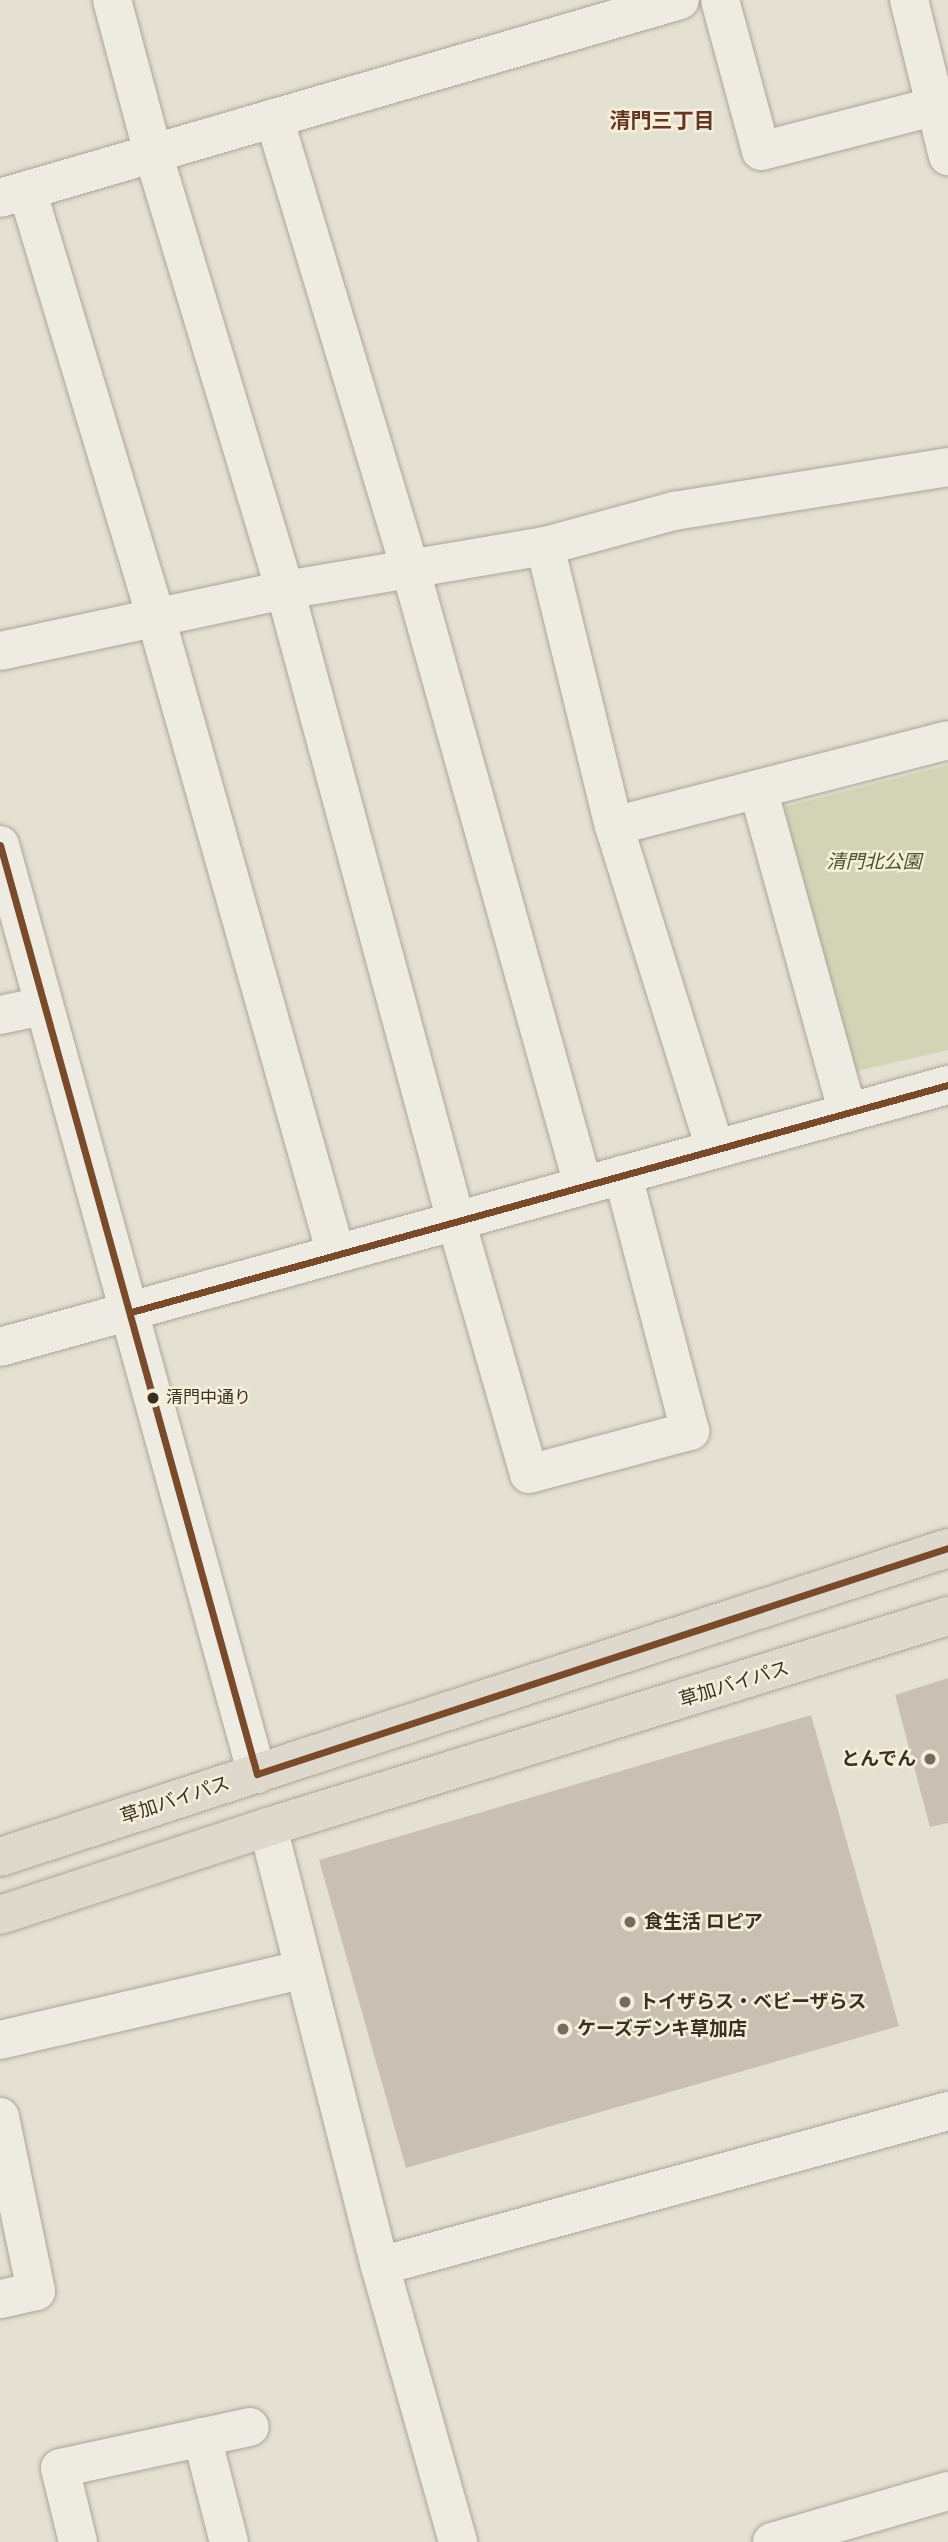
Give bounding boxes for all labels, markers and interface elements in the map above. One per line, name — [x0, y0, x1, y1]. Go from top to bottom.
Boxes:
district label: 清門三丁目 — [610, 108, 714, 134]
park label: 清門北公園 — [827, 851, 921, 873]
place label: 清門中通り — [166, 1388, 251, 1408]
marker: 清門中通り — [146, 1391, 160, 1405]
street label: 草加バイパス — [676, 1656, 792, 1712]
place label: とんでん — [840, 1748, 916, 1770]
marker: とんでん — [922, 1751, 938, 1767]
street label: 草加バイパス — [117, 1772, 233, 1828]
place label: 食生活 ロピア — [644, 1911, 763, 1933]
marker: 食生活 ロピア — [622, 1914, 638, 1930]
place label: トイザらス・ベビーザらス — [639, 1991, 867, 2013]
marker: トイザらス・ベビーザらス — [617, 1994, 633, 2010]
place label: ケーズデンキ草加店 — [577, 2018, 748, 2040]
marker: ケーズデンキ草加店 — [555, 2021, 571, 2037]

